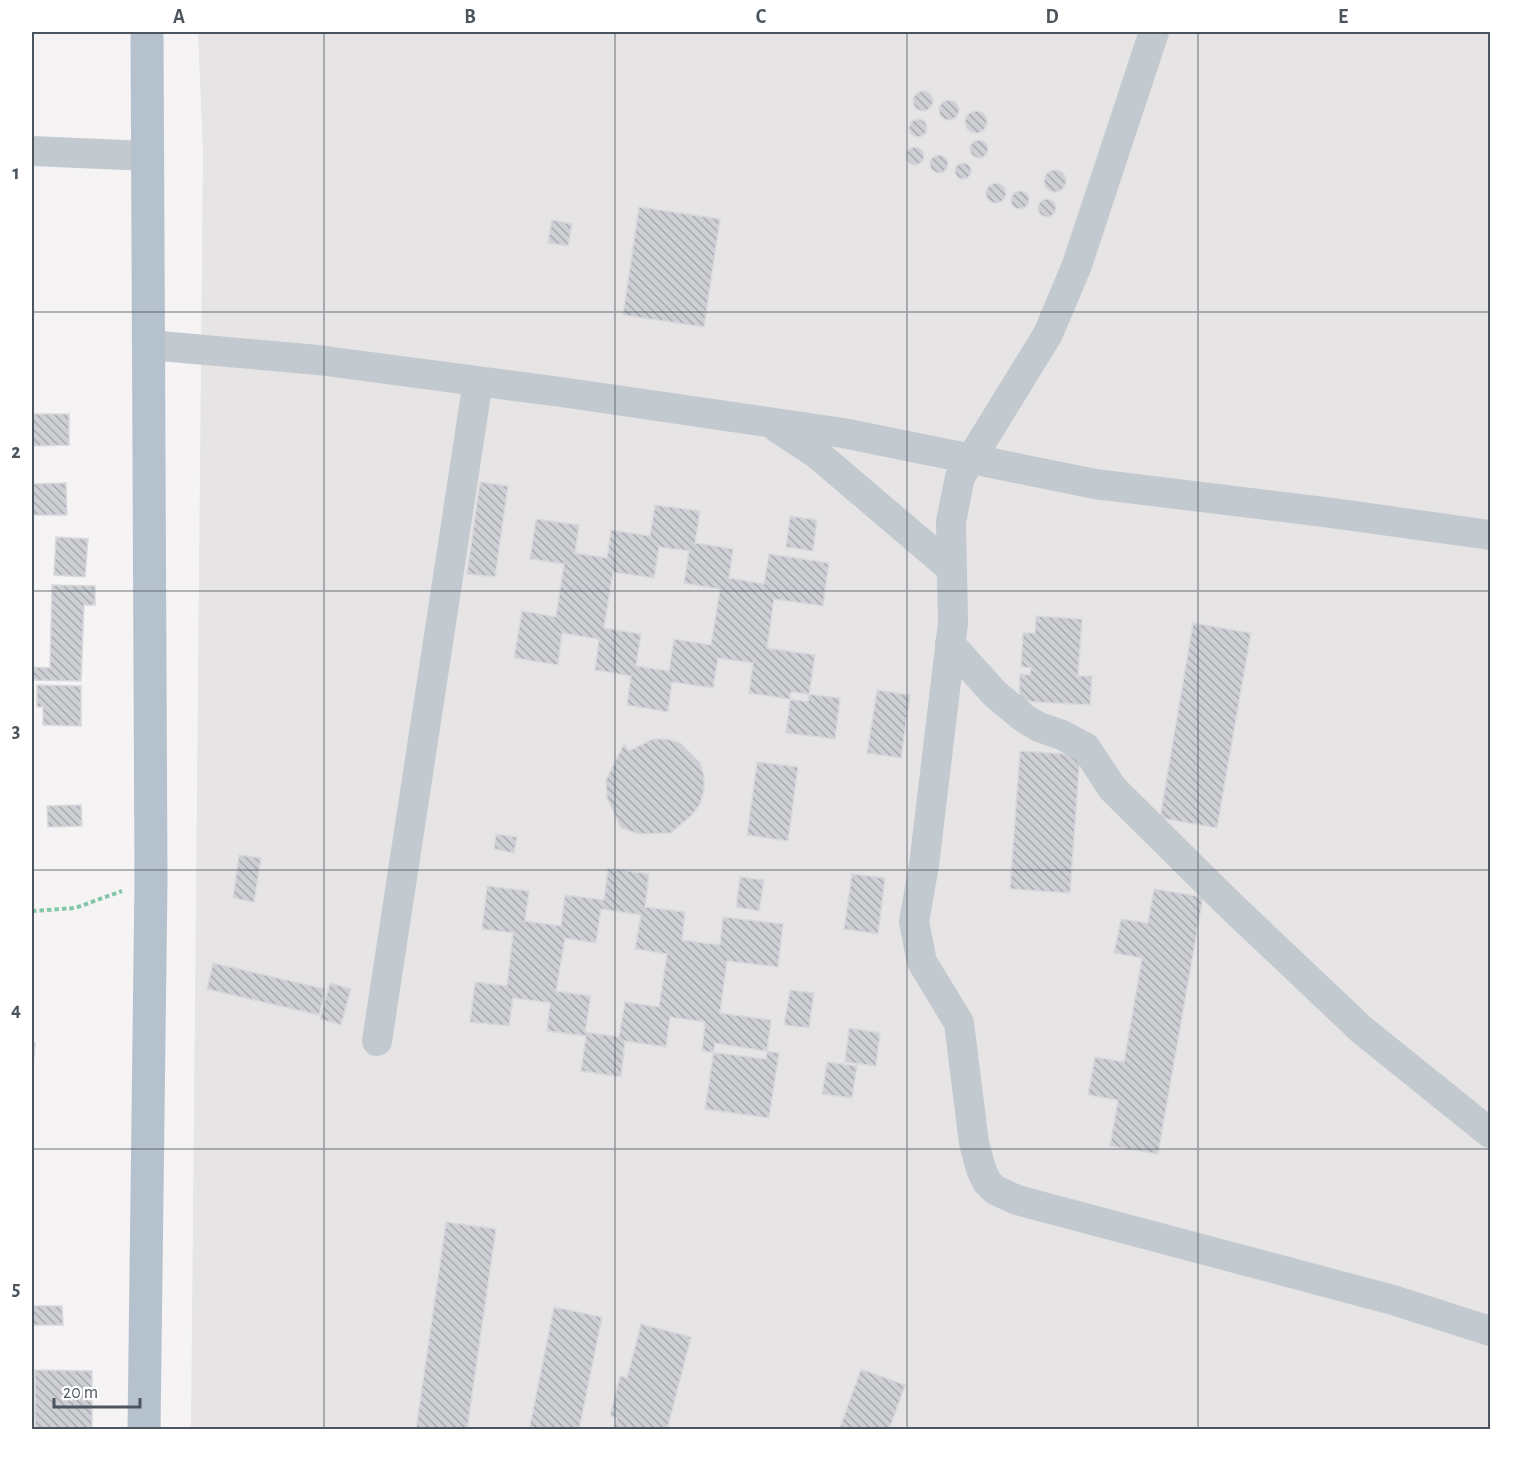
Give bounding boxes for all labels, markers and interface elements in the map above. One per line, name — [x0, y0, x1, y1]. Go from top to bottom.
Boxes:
text: A — [173, 7, 185, 27]
text: B — [464, 7, 476, 27]
text: C — [756, 7, 767, 27]
text: D — [1045, 7, 1059, 27]
text: E — [1338, 7, 1348, 27]
text: 1 — [12, 163, 20, 183]
text: 2 — [11, 442, 21, 462]
text: 3 — [12, 721, 20, 741]
text: 4 — [11, 1000, 21, 1020]
text: 5 — [12, 1279, 20, 1299]
scale bar — [54, 1371, 140, 1409]
text: 20 m — [63, 1384, 98, 1402]

